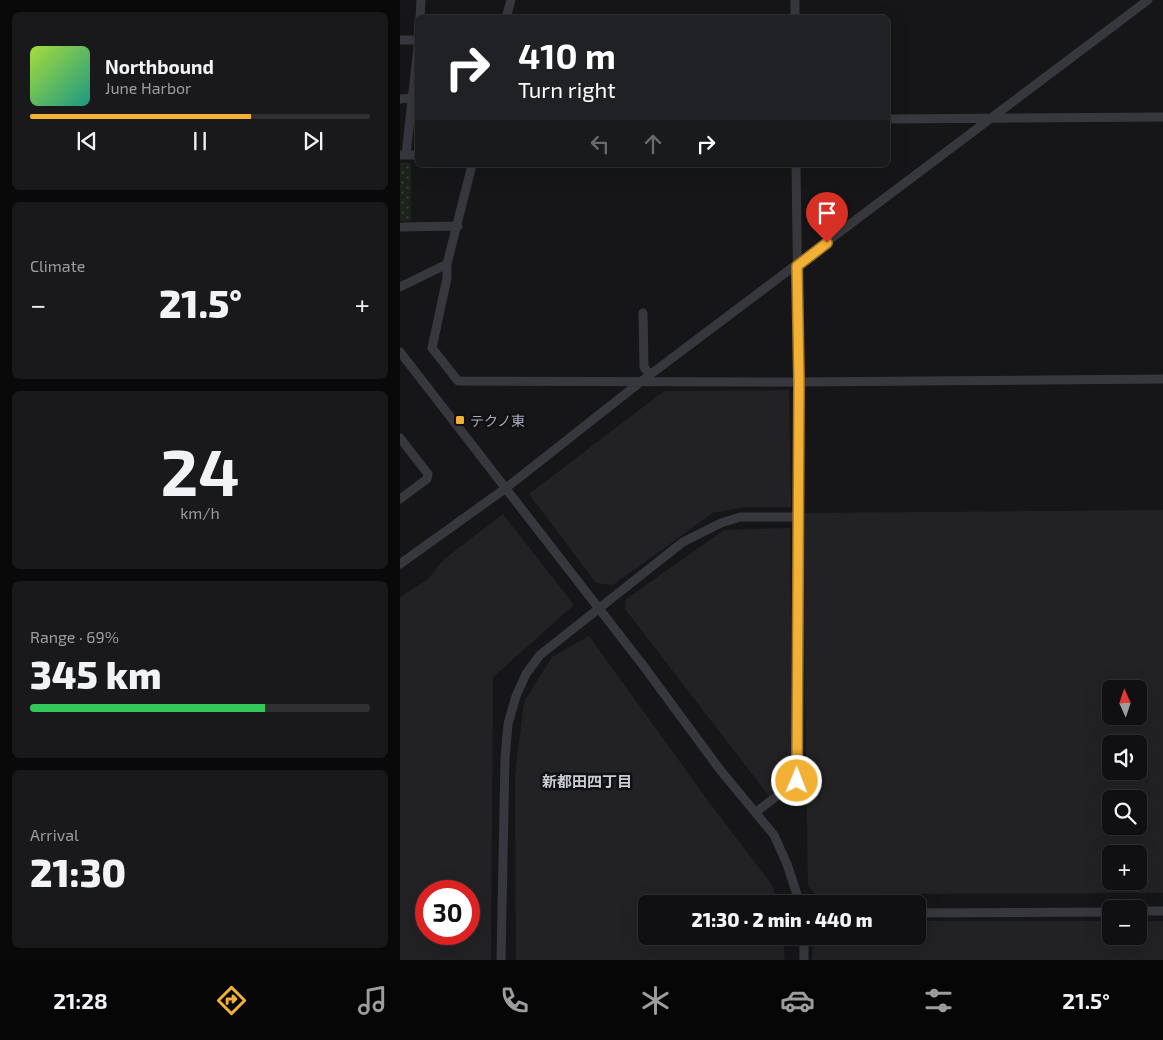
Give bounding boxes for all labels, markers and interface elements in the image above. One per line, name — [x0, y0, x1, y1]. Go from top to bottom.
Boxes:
text: 410 m — [518, 34, 616, 76]
icon: right — [435, 35, 500, 100]
text: Northbound — [105, 55, 214, 78]
text: Turn right — [518, 76, 616, 102]
text: June Harbor — [105, 78, 192, 97]
icon: previous — [73, 127, 101, 155]
icon: pause — [186, 127, 214, 155]
icon: next — [299, 127, 327, 155]
icon: left — [586, 130, 614, 158]
icon: ahead — [639, 130, 667, 158]
icon: right — [692, 130, 720, 158]
pin — [806, 192, 848, 243]
icon: arrive — [813, 199, 841, 227]
text: Climate — [30, 256, 85, 275]
text: 21.5° — [159, 280, 242, 326]
text: − — [30, 287, 46, 321]
text: + — [355, 287, 370, 321]
place label: テクノ東 — [470, 412, 525, 429]
marker: テクノ東 — [454, 414, 466, 426]
text: 24 — [160, 431, 240, 509]
text: km/h — [180, 503, 220, 522]
text: Range · 69% — [30, 627, 119, 646]
text: 345 km — [30, 651, 162, 697]
north arrow — [1102, 680, 1148, 725]
map controls — [1102, 680, 1147, 945]
button: sound — [1102, 735, 1147, 780]
position arrow — [770, 754, 822, 806]
district label: 新都田四丁目 — [542, 772, 632, 790]
button: search — [1102, 790, 1147, 835]
text: Arrival — [30, 825, 79, 844]
button: + — [1102, 845, 1147, 890]
text: 21:30 — [30, 849, 126, 895]
speed limit sign: 30 — [415, 880, 480, 945]
button: − — [1102, 900, 1147, 945]
text: 21:30 · 2 min · 440 m — [691, 908, 873, 931]
icon: directions — [214, 983, 249, 1018]
icon: music — [355, 983, 390, 1018]
icon: phone — [497, 983, 532, 1018]
icon: climate — [638, 983, 673, 1018]
icon: car — [780, 983, 815, 1018]
icon: filters — [921, 983, 956, 1018]
text: 21:28 — [53, 987, 108, 1013]
text: 21.5° — [1062, 987, 1110, 1013]

